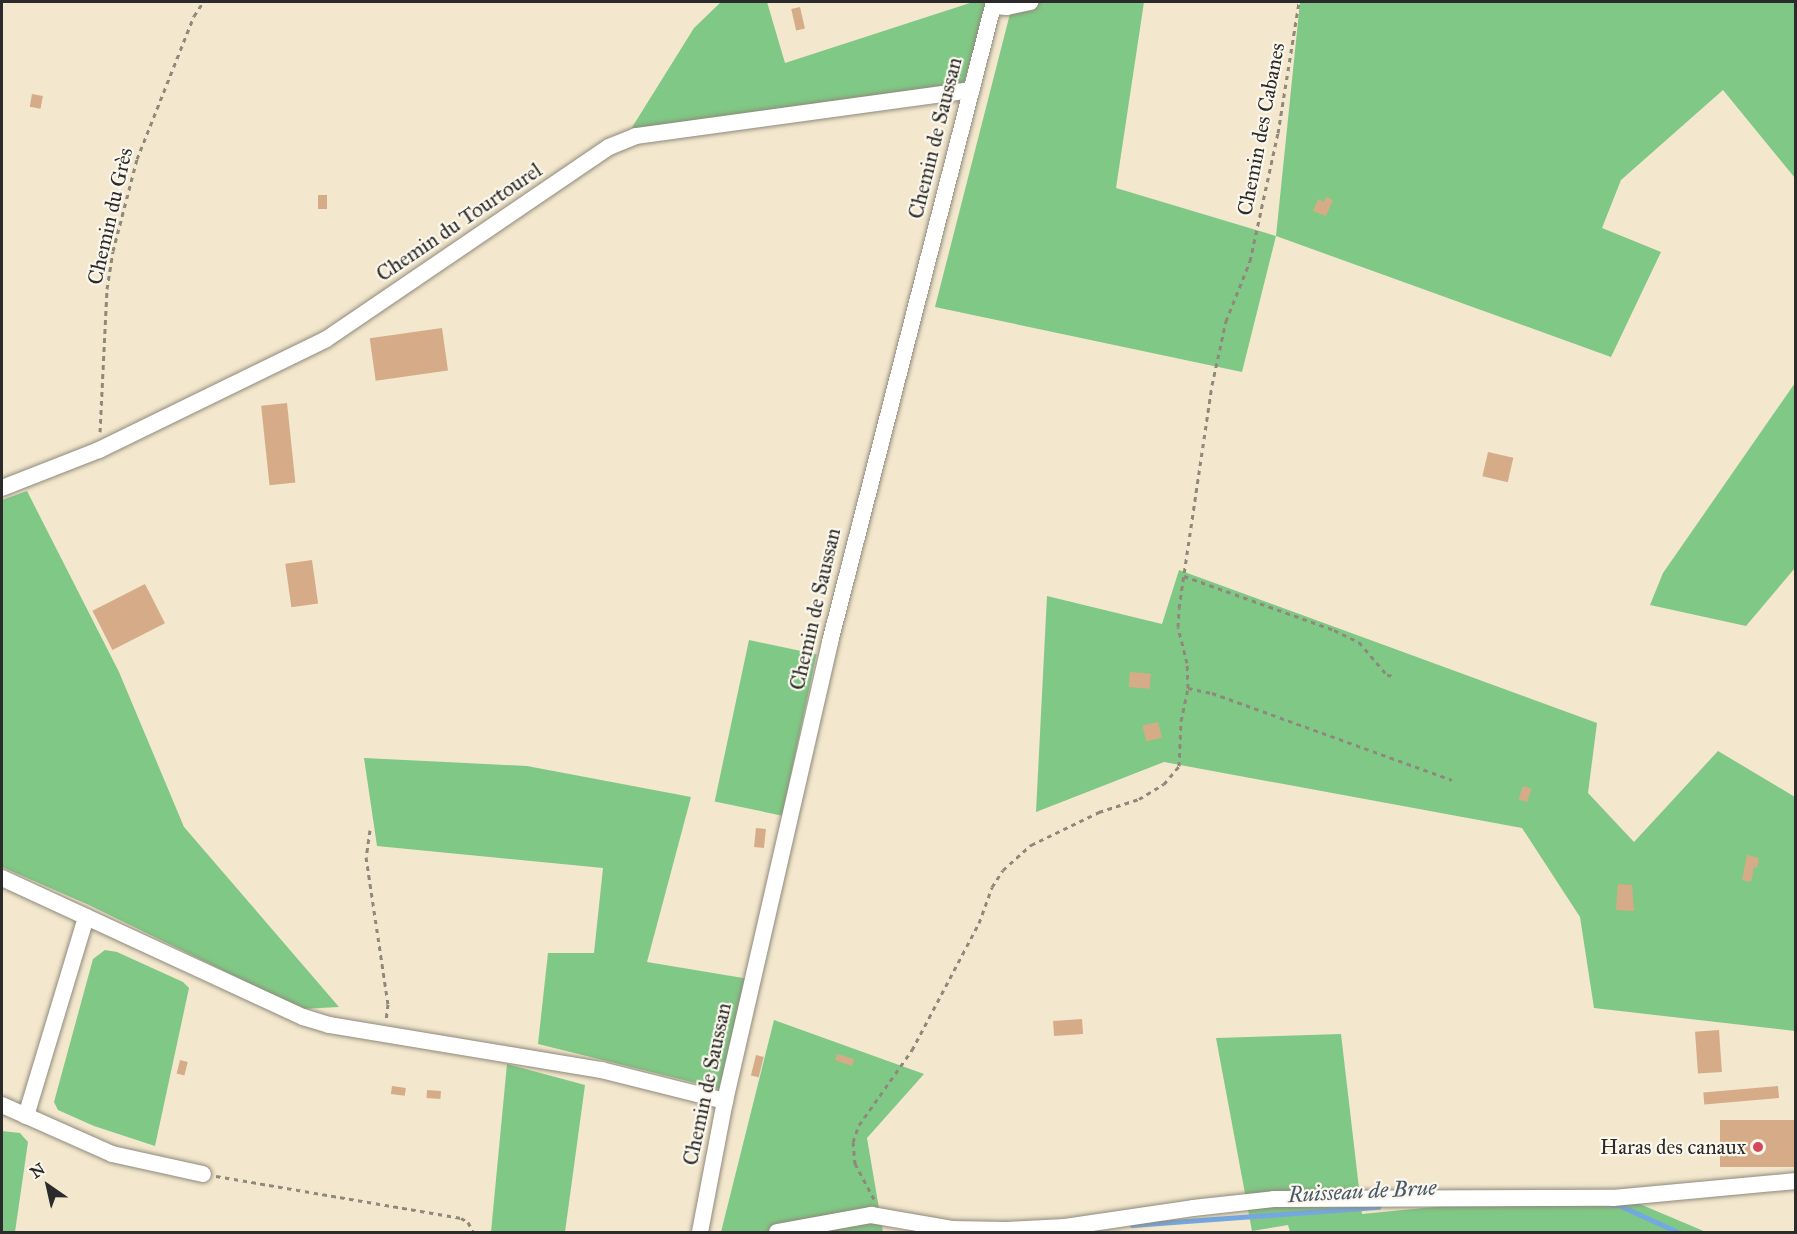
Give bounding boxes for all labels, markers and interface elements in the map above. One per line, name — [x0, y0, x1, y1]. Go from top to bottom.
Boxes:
street label: Chemin des Cabanes — [1232, 40, 1290, 218]
street label: Chemin de Saussan — [903, 55, 967, 221]
street label: Chemin du Grès — [82, 145, 138, 287]
street label: Chemin du Tourtourel — [371, 157, 547, 287]
street label: Chemin de Saussan — [784, 526, 846, 692]
street label: Chemin de Saussan — [677, 1000, 737, 1168]
place label: Haras des canaux — [1600, 1134, 1746, 1160]
marker: Haras des canaux — [1751, 1140, 1765, 1154]
north arrow — [18, 1156, 78, 1216]
text: N — [27, 1159, 49, 1182]
water label: Ruisseau de Brue — [1287, 1174, 1437, 1208]

